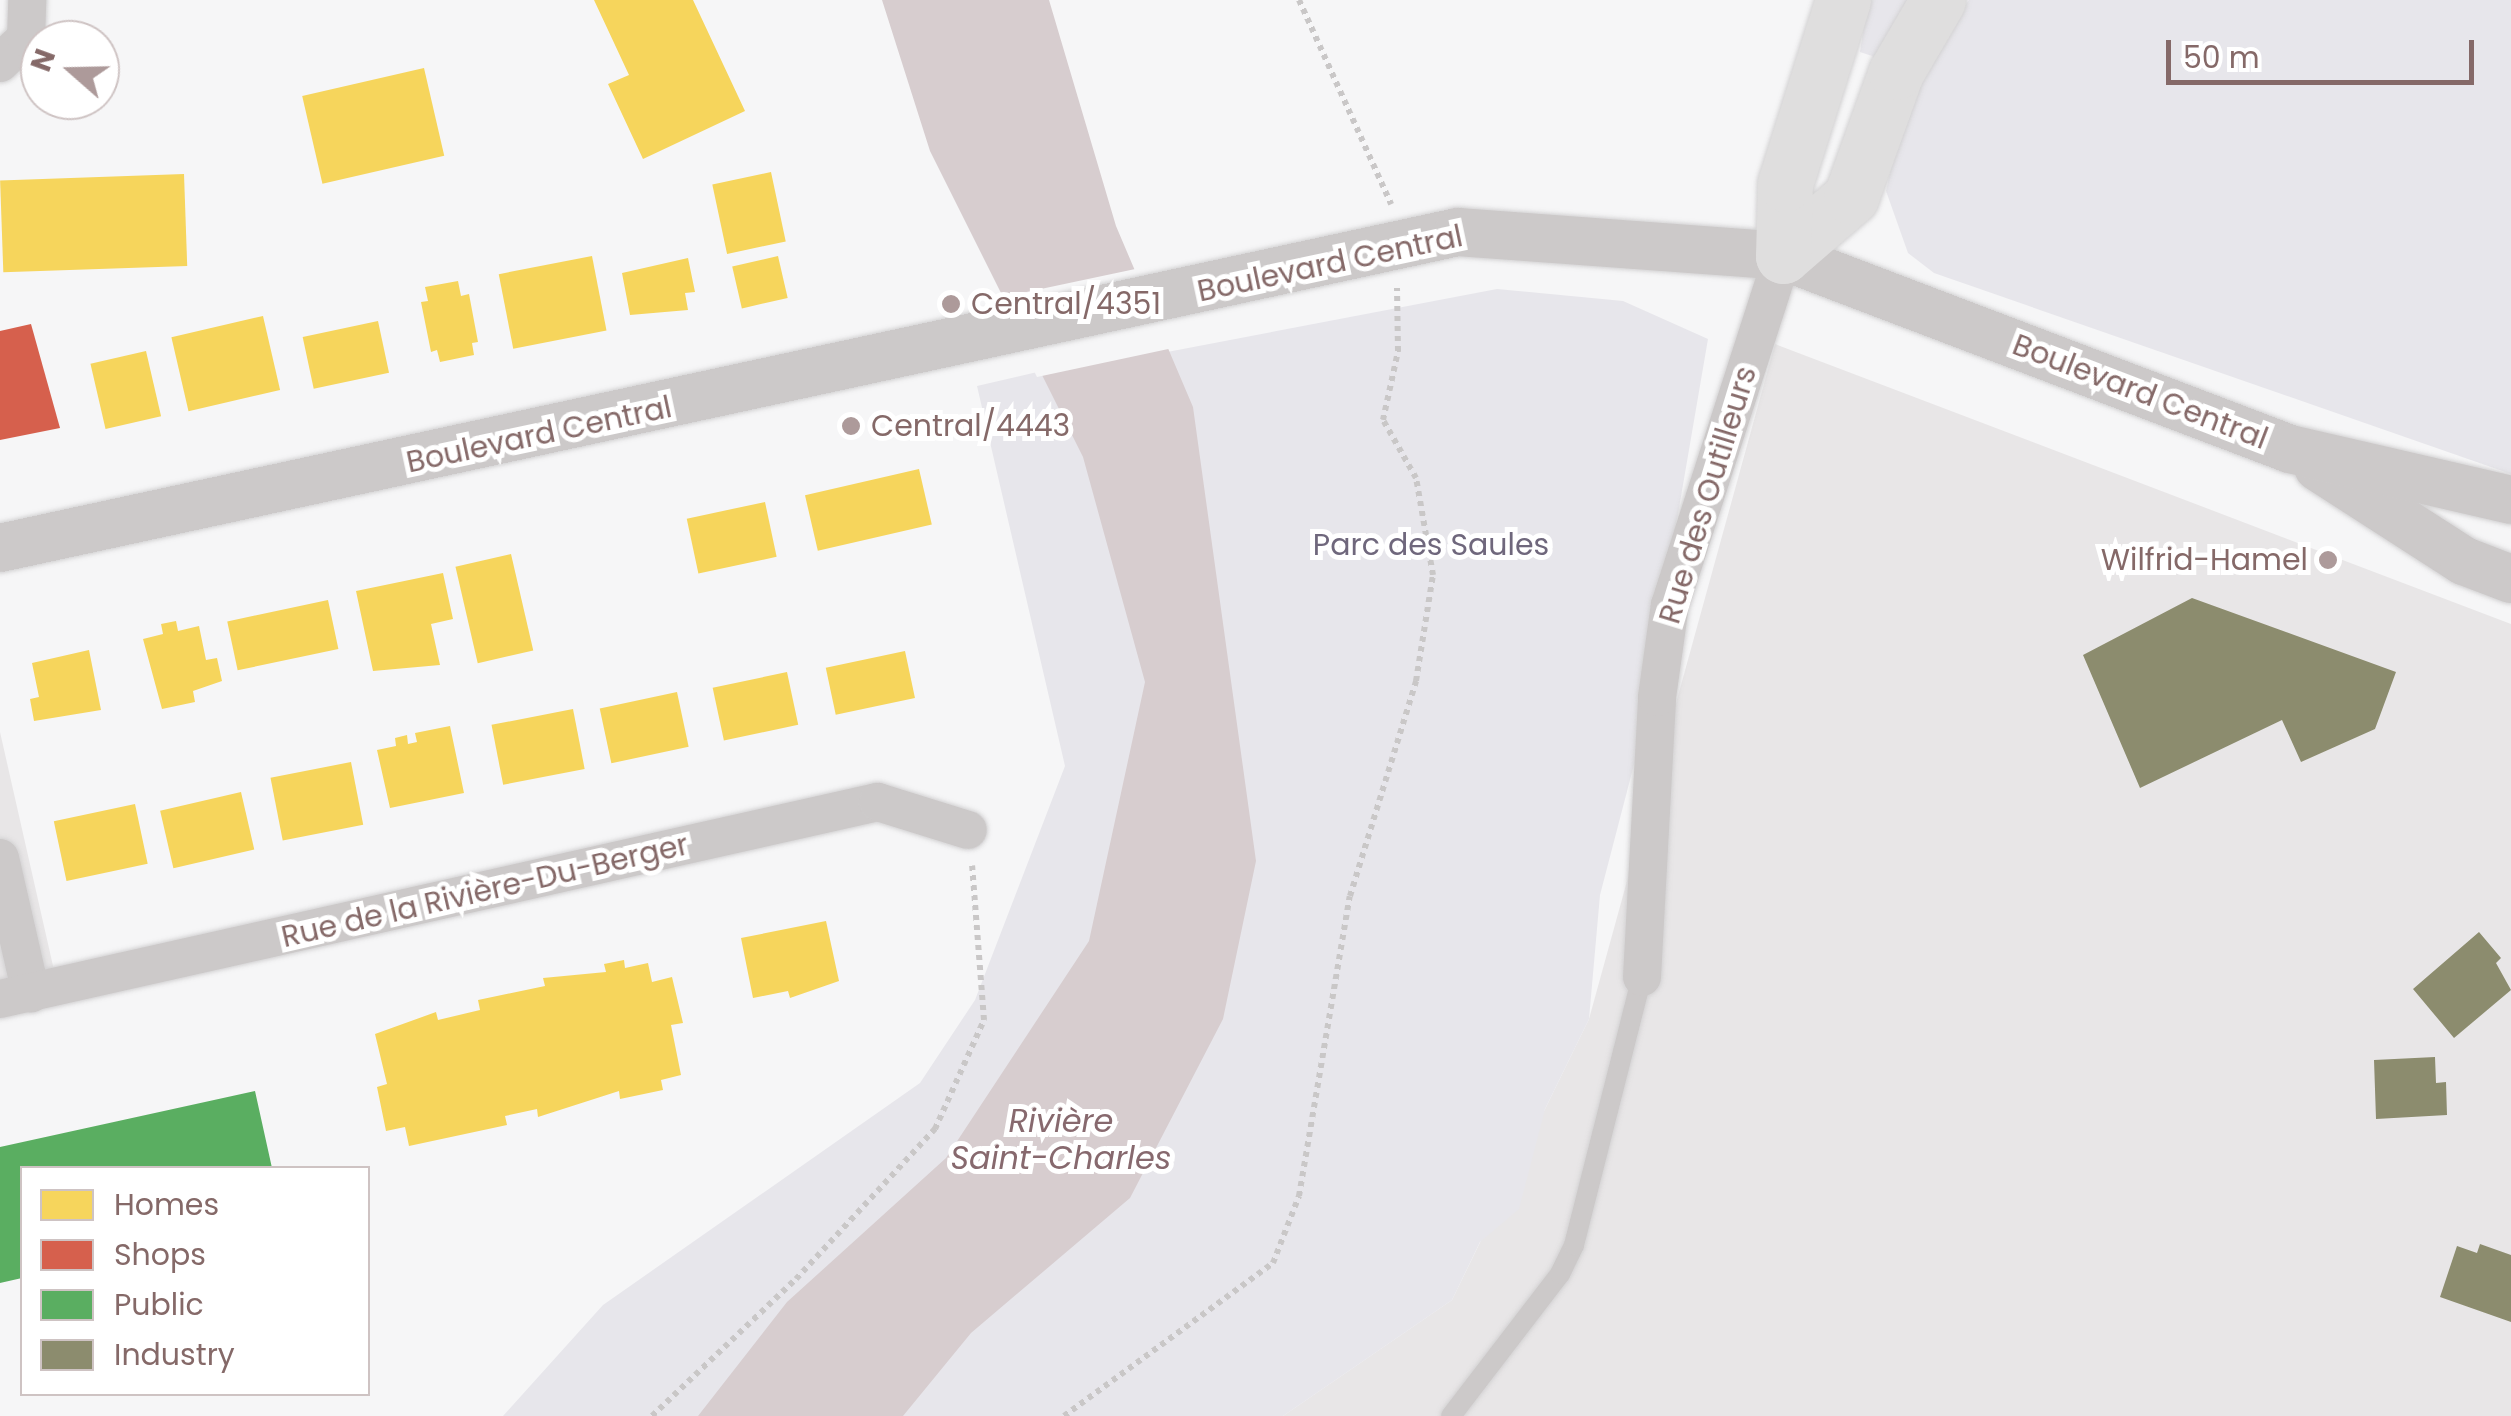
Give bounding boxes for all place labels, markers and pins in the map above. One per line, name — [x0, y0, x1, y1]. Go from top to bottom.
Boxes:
place label: Central/4351 — [971, 286, 1161, 322]
marker: Central/4351 — [940, 293, 962, 315]
place label: Central/4443 — [871, 408, 1070, 444]
marker: Central/4443 — [840, 415, 862, 437]
place label: Wilfrid-Hamel — [2101, 542, 2308, 578]
marker: Wilfrid-Hamel — [2317, 549, 2339, 571]

